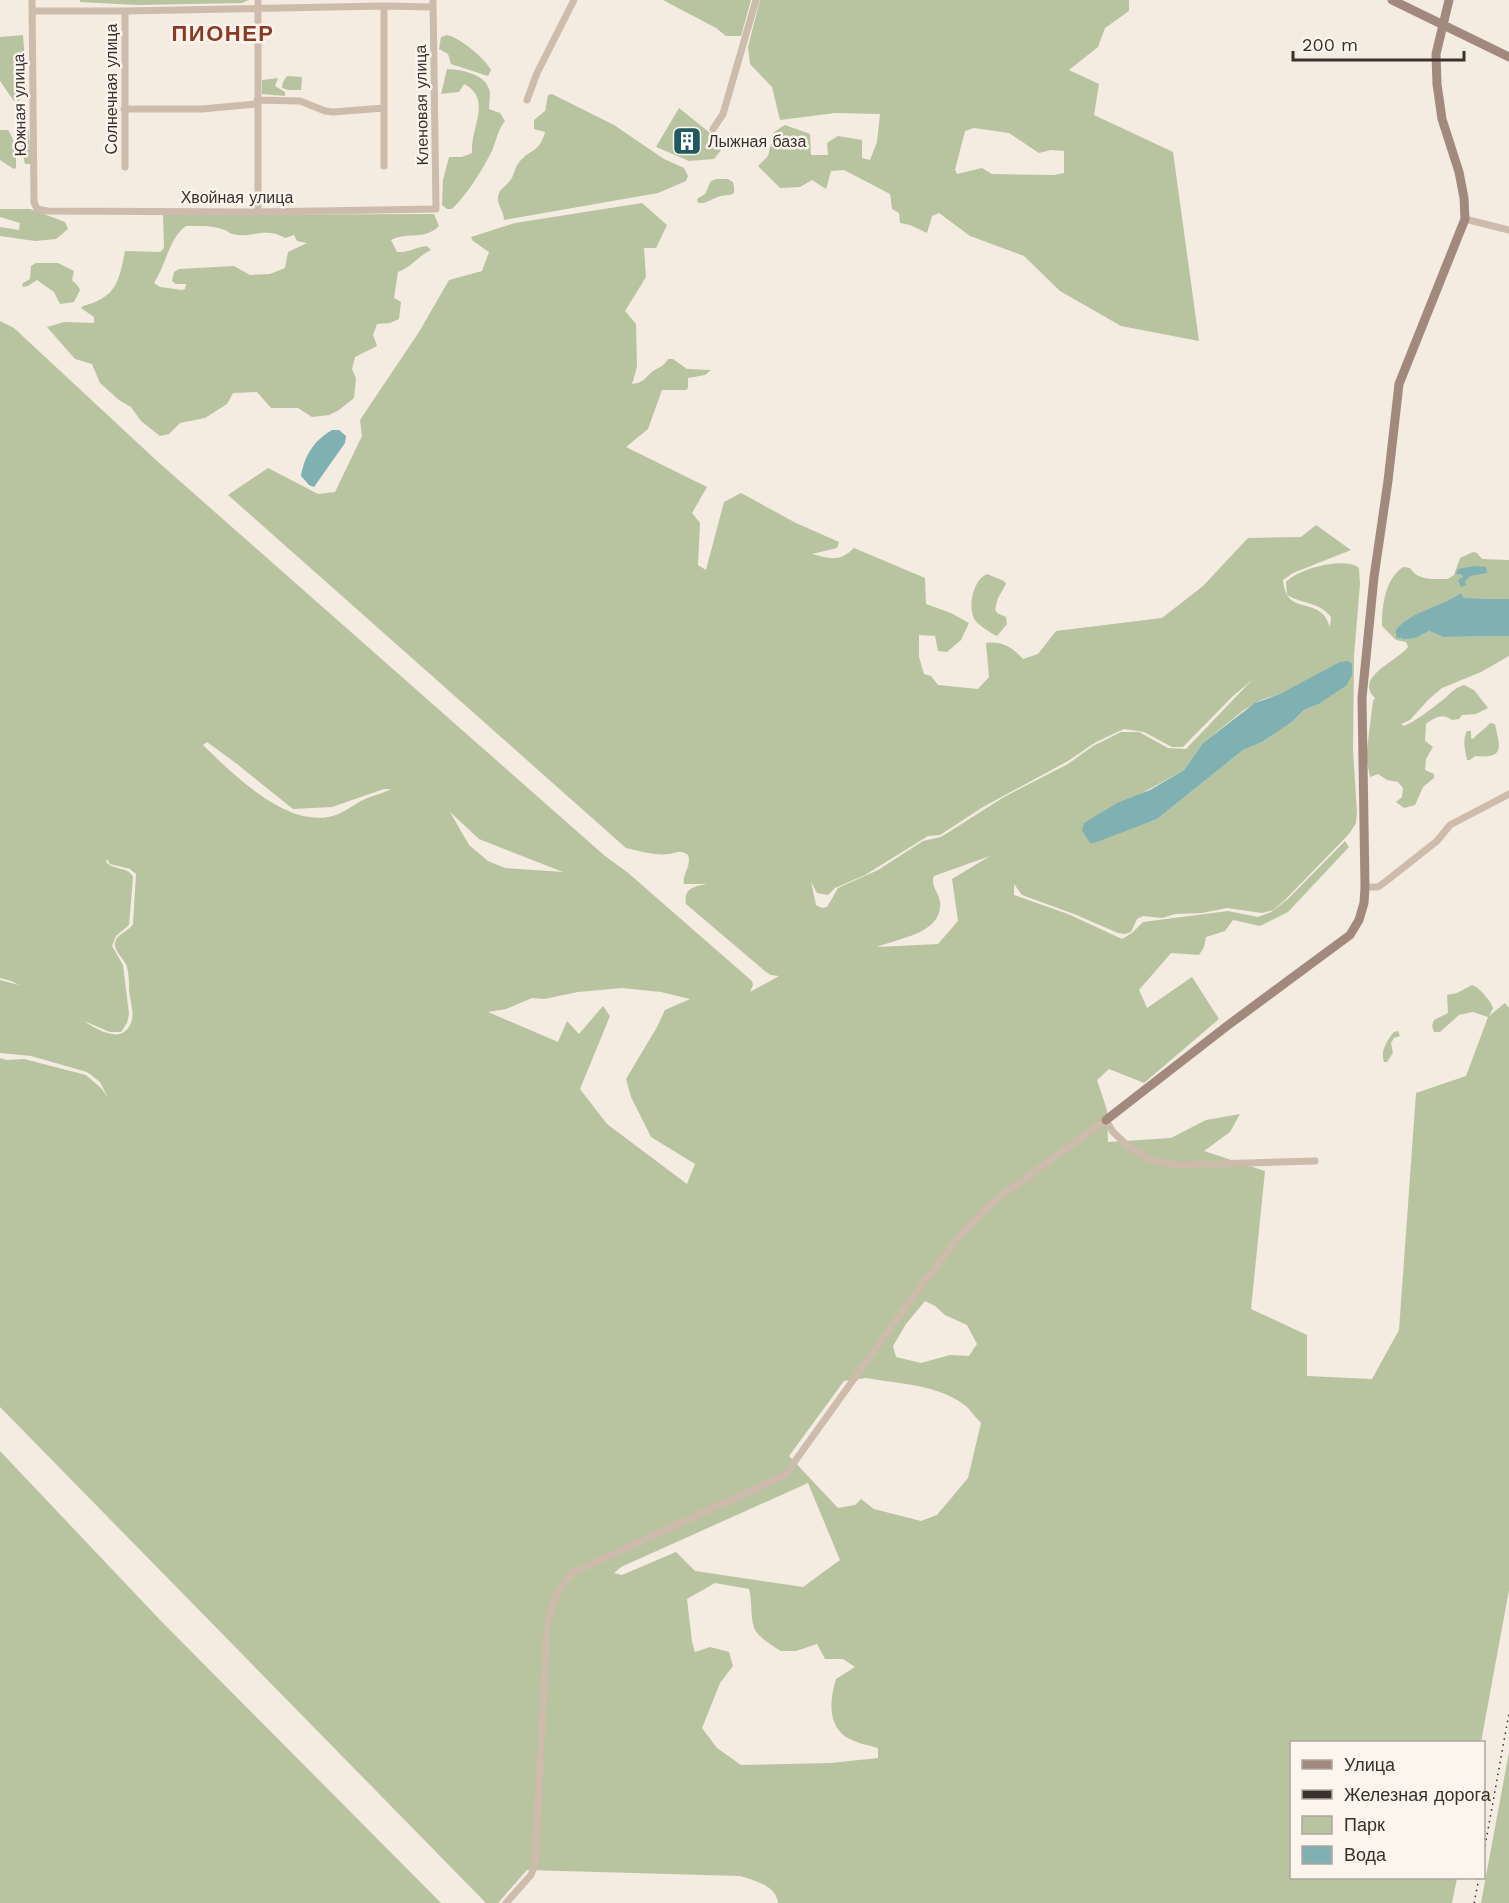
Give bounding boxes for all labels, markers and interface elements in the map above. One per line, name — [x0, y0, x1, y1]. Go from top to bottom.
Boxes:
district label: ПИОНЕР — [172, 21, 274, 46]
street label: Солнечная улица — [102, 23, 121, 154]
scale bar — [1293, 24, 1464, 62]
text: 200 m — [1302, 34, 1358, 55]
street label: Кленовая улица — [411, 44, 432, 165]
street label: Южная улица — [9, 53, 30, 157]
building icon: Лыжная база — [671, 125, 703, 157]
place label: Лыжная база — [708, 132, 806, 151]
street label: Хвойная улица — [181, 188, 293, 207]
legend — [1290, 1741, 1485, 1879]
text: Улица — [1344, 1754, 1396, 1775]
text: Железная дорога — [1344, 1784, 1492, 1805]
text: Парк — [1344, 1814, 1385, 1835]
text: Вода — [1344, 1844, 1387, 1865]

